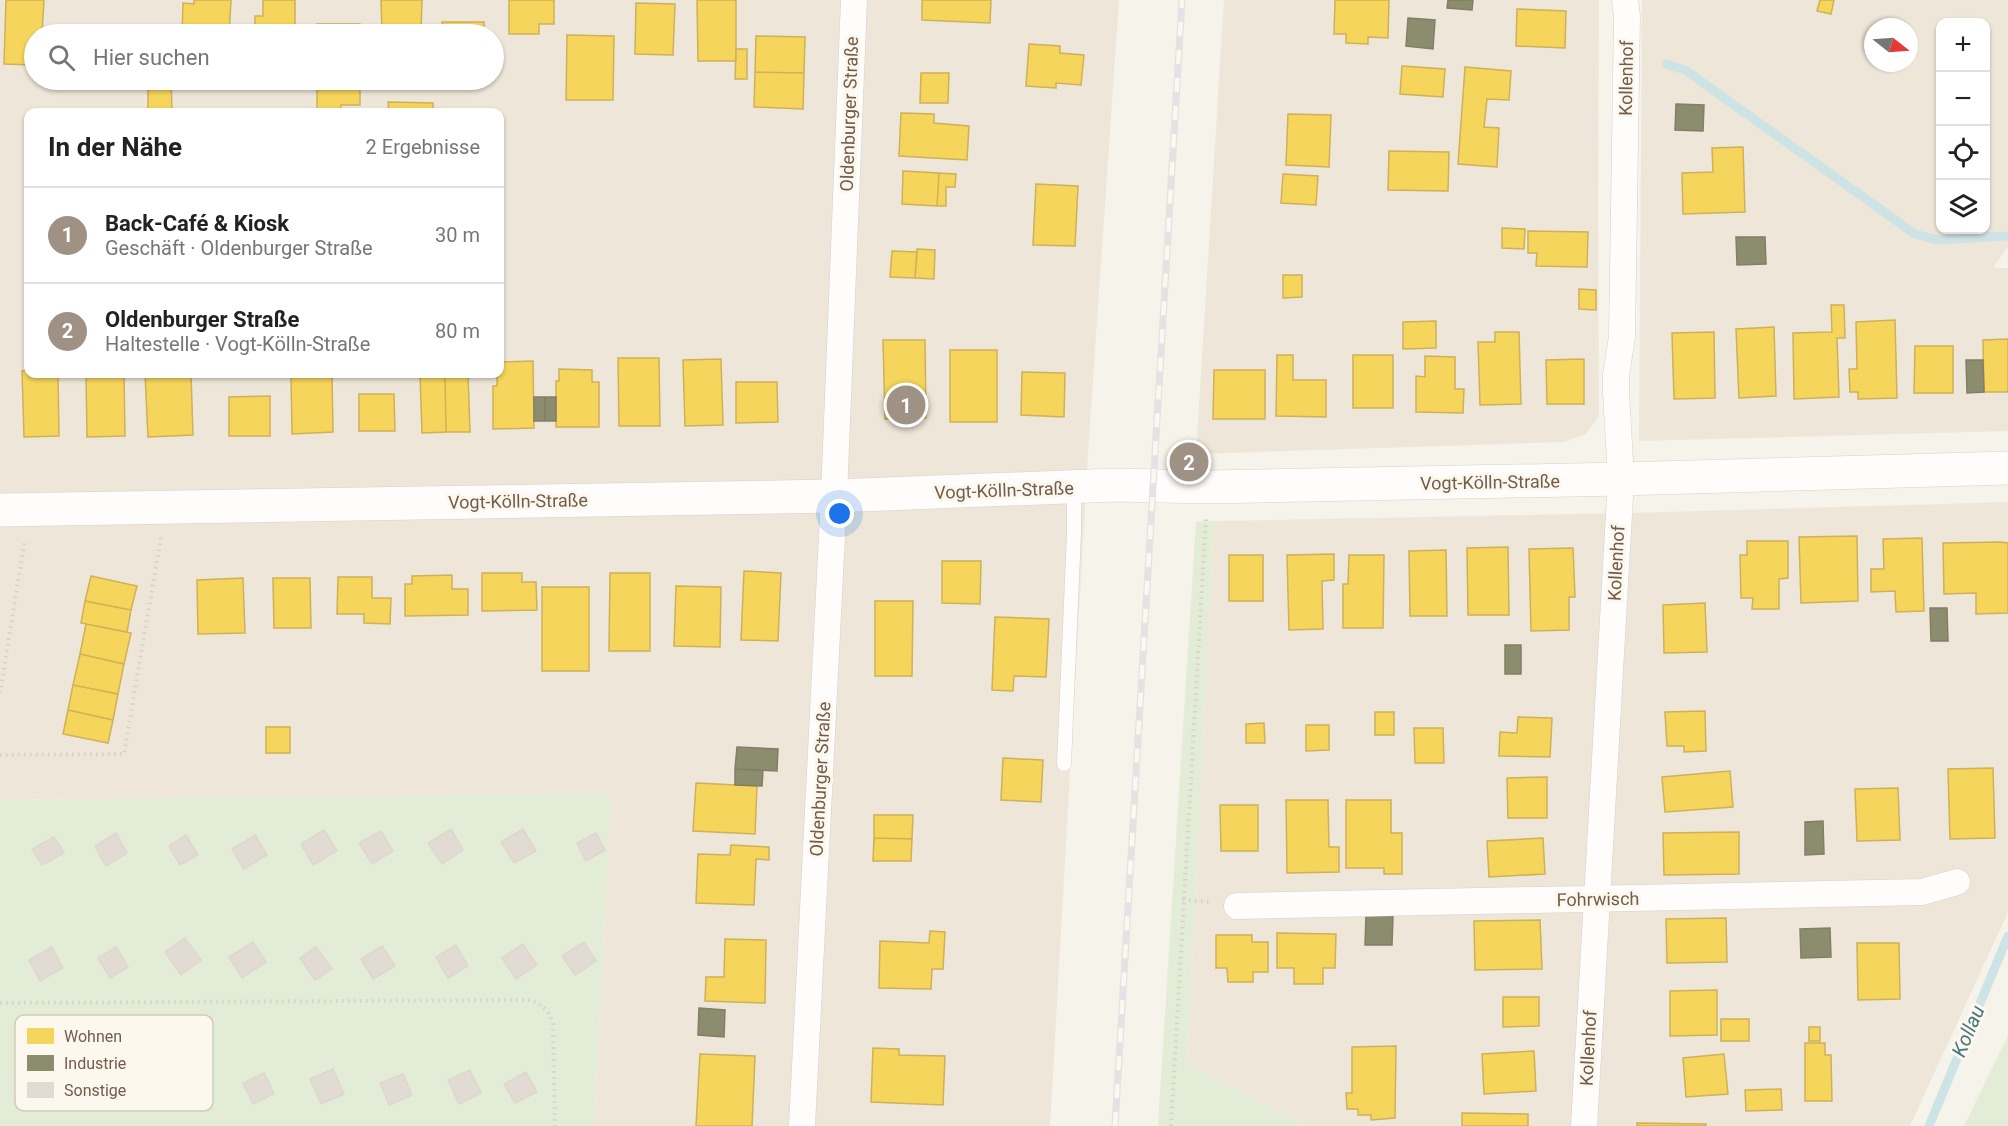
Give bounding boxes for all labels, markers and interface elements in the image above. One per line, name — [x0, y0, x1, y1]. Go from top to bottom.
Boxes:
north arrow — [1864, 18, 1918, 72]
map controls — [1936, 18, 1990, 234]
button: + — [1936, 18, 1990, 72]
search box — [24, 24, 504, 90]
street label: Oldenburger Straße — [836, 36, 862, 192]
street label: Kollenhof — [1615, 39, 1637, 116]
icon: search — [45, 41, 78, 74]
text: Hier suchen — [93, 45, 210, 70]
button: − — [1936, 72, 1990, 126]
button: locate — [1936, 126, 1990, 180]
text: In der Nähe — [48, 132, 182, 162]
text: 2 Ergebnisse — [366, 135, 480, 159]
button: layers — [1936, 180, 1990, 234]
text: Back-Café & Kiosk — [105, 211, 289, 236]
text: 1 — [62, 223, 73, 247]
text: 30 m — [435, 223, 480, 247]
text: Geschäft · Oldenburger Straße — [105, 236, 373, 260]
text: Oldenburger Straße — [105, 307, 299, 332]
text: 2 — [62, 319, 73, 343]
text: 80 m — [435, 319, 480, 343]
text: Haltestelle · Vogt-Kölln-Straße — [105, 332, 370, 356]
pin: 1 — [886, 382, 926, 428]
pin: 2 — [1170, 440, 1208, 484]
street label: Vogt-Kölln-Straße — [1420, 470, 1560, 494]
street label: Vogt-Kölln-Straße — [934, 477, 1074, 503]
street label: Vogt-Kölln-Straße — [448, 489, 588, 513]
your location — [825, 499, 854, 528]
street label: Kollenhof — [1604, 524, 1629, 601]
street label: Oldenburger Straße — [805, 701, 835, 857]
street label: Fohrwisch — [1556, 888, 1640, 910]
water label: Kollau — [1946, 1001, 1990, 1060]
street label: Kollenhof — [1576, 1009, 1601, 1086]
legend — [15, 1015, 213, 1111]
text: Wohnen — [64, 1027, 122, 1046]
text: Industrie — [64, 1054, 126, 1073]
text: Sonstige — [64, 1081, 126, 1100]

